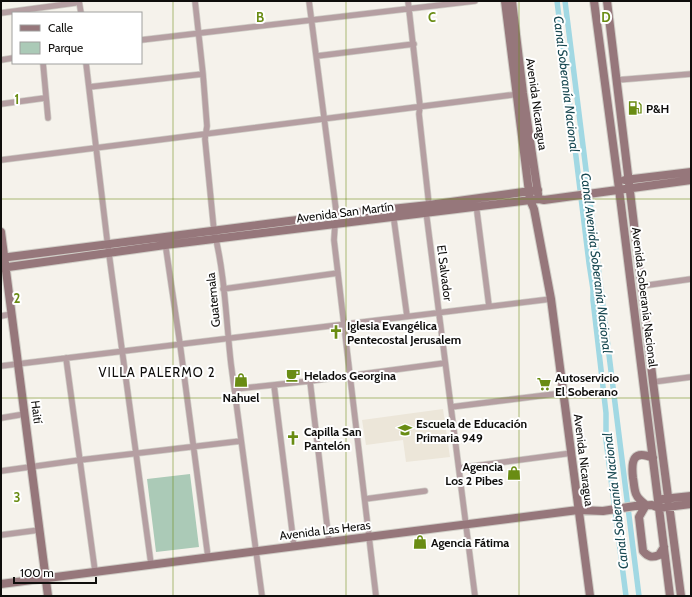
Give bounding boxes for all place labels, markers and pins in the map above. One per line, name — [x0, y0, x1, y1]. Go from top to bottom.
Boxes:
fuel station icon: P&H — [627, 100, 643, 116]
place label: P&H — [646, 101, 669, 116]
place label: Iglesia Evangélica Pentecostal Jerusalem — [347, 318, 461, 347]
church icon: Iglesia Evangélica Pentecostal Jerusalem — [328, 324, 344, 340]
cafe icon: Helados Georgina — [285, 367, 301, 383]
place label: Helados Georgina — [304, 368, 396, 383]
place label: Autoservicio El Soberano — [555, 370, 619, 399]
shop icon: Nahuel — [233, 372, 249, 388]
supermarket icon: Autoservicio El Soberano — [536, 376, 552, 392]
place label: Nahuel — [223, 390, 259, 405]
place label: Escuela de Educación Primaria 949 — [416, 416, 527, 445]
school or university icon: Escuela de Educación Primaria 949 — [397, 422, 413, 438]
place label: Capilla San Pantelón — [304, 424, 362, 453]
church icon: Capilla San Pantelón — [285, 430, 301, 446]
place label: Agencia Los 2 Pibes — [445, 459, 503, 488]
shop icon: Agencia Los 2 Pibes — [506, 465, 522, 481]
shop icon: Agencia Fátima — [412, 534, 428, 550]
place label: Agencia Fátima — [431, 535, 509, 550]

